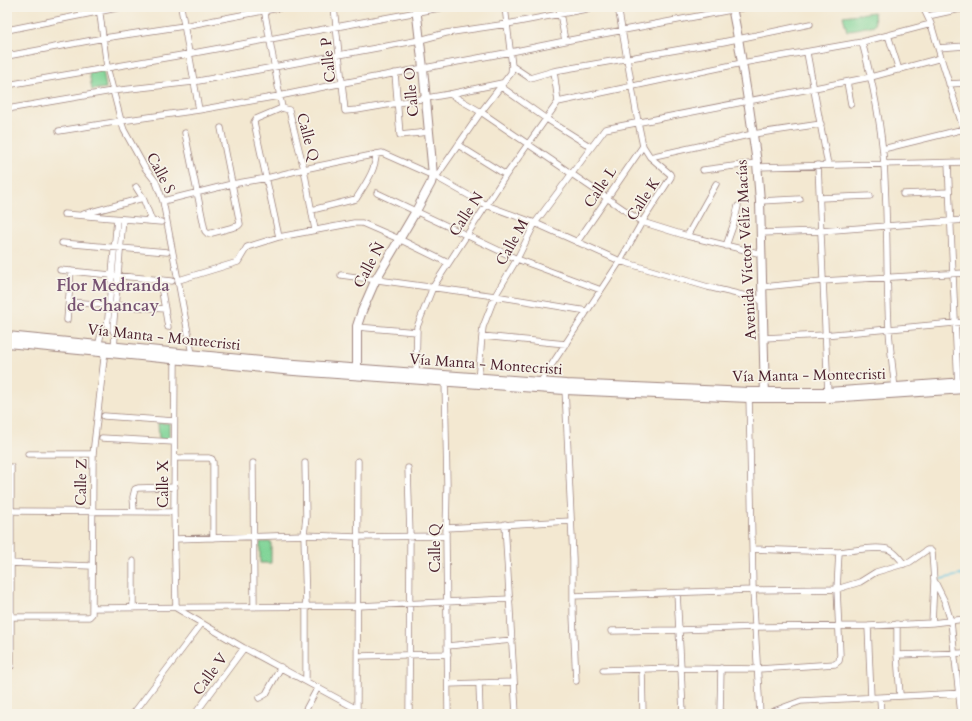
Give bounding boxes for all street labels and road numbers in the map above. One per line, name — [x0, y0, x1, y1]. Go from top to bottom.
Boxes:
street label: Calle P — [316, 36, 340, 84]
street label: Calle O — [399, 66, 423, 117]
street label: Calle Q — [292, 111, 324, 163]
street label: Calle S — [142, 149, 180, 197]
street label: Avenida Víctor Véliz Macías — [731, 159, 761, 341]
street label: Calle L — [579, 162, 622, 211]
street label: Calle K — [622, 173, 665, 224]
street label: Calle N — [444, 188, 488, 240]
street label: Calle M — [491, 215, 533, 269]
street label: Calle Ñ — [349, 238, 389, 291]
street label: Vía Manta - Montecristi — [87, 319, 241, 355]
street label: Vía Manta - Montecristi — [409, 349, 563, 379]
street label: Vía Manta - Montecristi — [732, 364, 886, 386]
street label: Calle Z — [71, 458, 91, 506]
street label: Calle X — [153, 460, 173, 508]
street label: Calle Q — [425, 523, 445, 573]
street label: Calle V — [188, 649, 232, 699]

